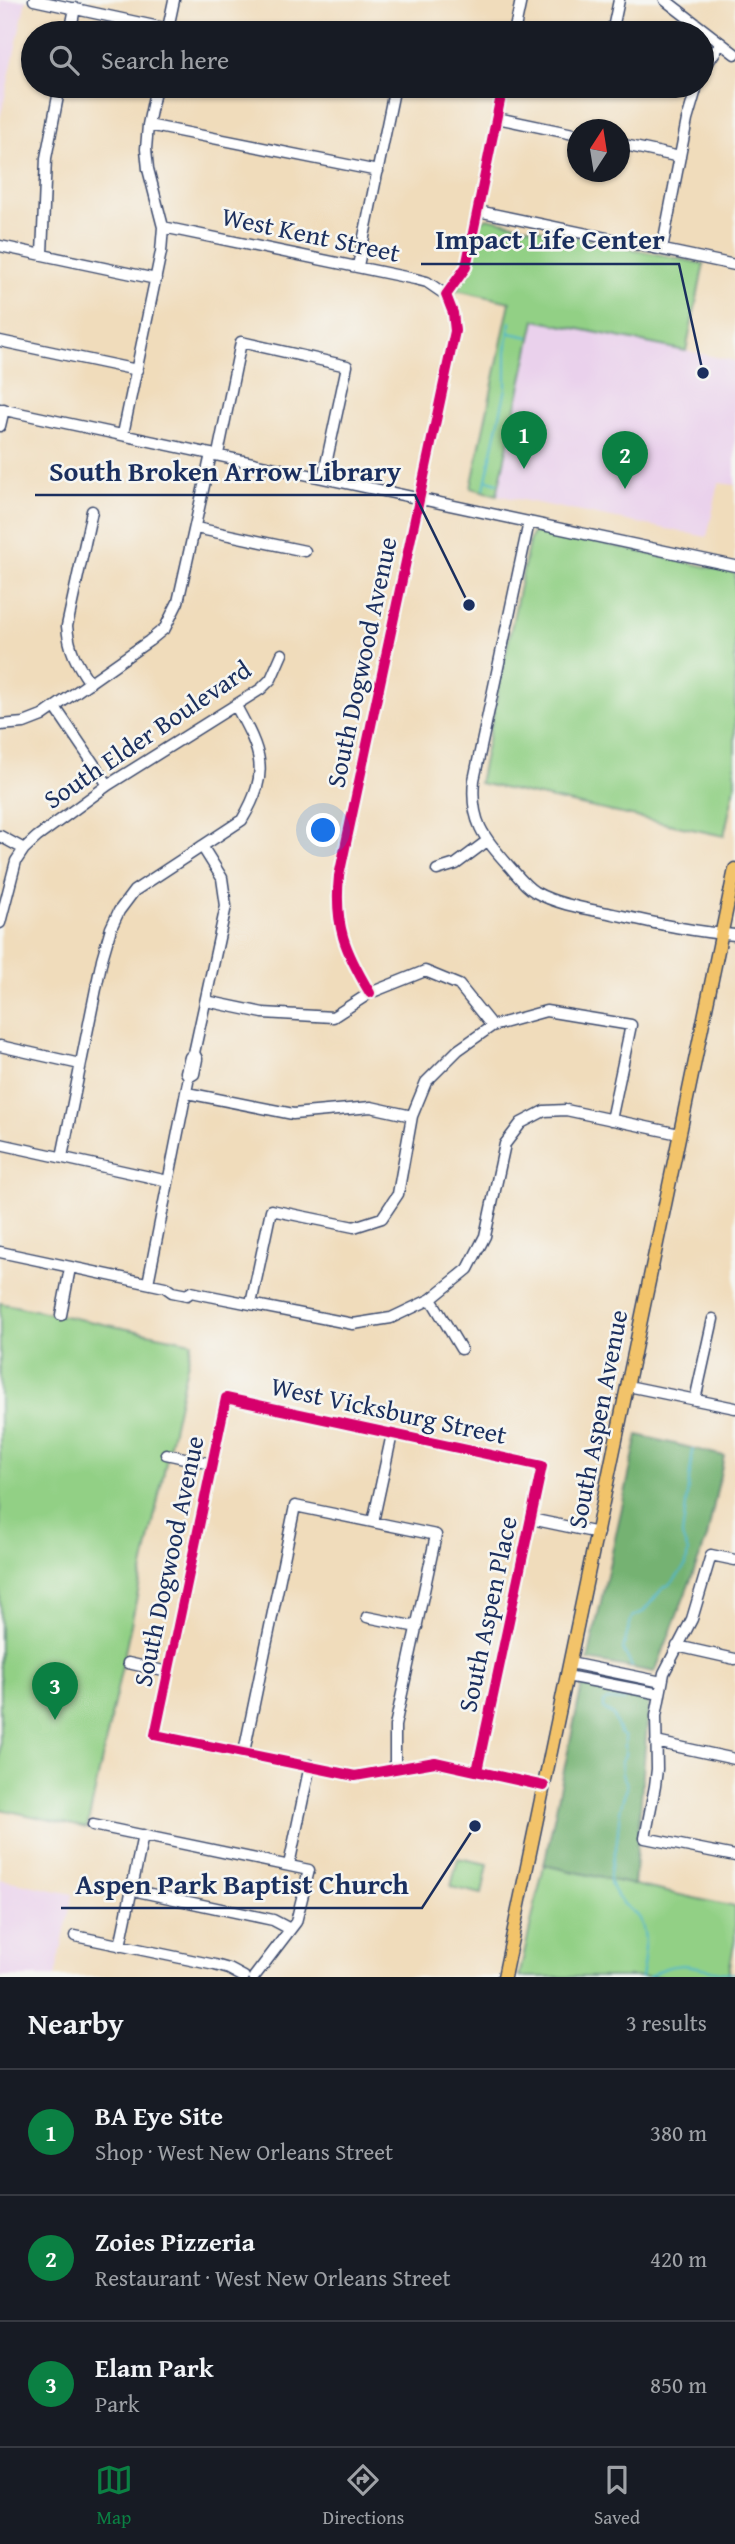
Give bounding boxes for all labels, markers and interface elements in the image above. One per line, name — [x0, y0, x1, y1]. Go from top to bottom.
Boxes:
search box — [21, 21, 714, 98]
text: Search here — [101, 40, 229, 79]
icon: search — [45, 41, 83, 79]
north arrow — [567, 119, 630, 182]
street label: West Kent Street — [218, 196, 404, 272]
callout: Impact Life Center — [421, 215, 679, 264]
text: Impact Life Center — [435, 218, 665, 259]
pin: 1 — [501, 411, 547, 469]
pin: 2 — [602, 431, 648, 489]
callout: South Broken Arrow Library — [35, 446, 415, 495]
text: South Broken Arrow Library — [49, 450, 402, 491]
street label: South Dogwood Avenue — [315, 533, 407, 791]
street label: South Elder Boulevard — [35, 650, 259, 818]
your location — [306, 813, 340, 847]
street label: South Aspen Avenue — [557, 1306, 637, 1532]
street label: West Vicksburg Street — [267, 1366, 511, 1454]
street label: South Dogwood Avenue — [122, 1432, 214, 1690]
street label: South Aspen Place — [447, 1512, 527, 1716]
pin: 3 — [32, 1662, 78, 1720]
callout: Aspen Park Baptist Church — [61, 1859, 422, 1908]
text: Aspen Park Baptist Church — [75, 1863, 409, 1904]
text: Nearby — [28, 2001, 124, 2045]
text: 3 results — [626, 2006, 707, 2039]
text: BA Eye Site — [95, 2096, 223, 2135]
text: 1 — [45, 2116, 57, 2149]
text: 380 m — [650, 2116, 707, 2149]
text: Shop · West New Orleans Street — [95, 2135, 393, 2168]
text: Zoies Pizzeria — [95, 2222, 255, 2261]
text: 2 — [45, 2242, 57, 2275]
text: 420 m — [650, 2242, 707, 2275]
text: Restaurant · West New Orleans Street — [95, 2261, 451, 2294]
text: Elam Park — [95, 2348, 214, 2387]
text: 3 — [45, 2368, 57, 2401]
text: 850 m — [650, 2368, 707, 2401]
text: Park — [95, 2387, 139, 2420]
tab: Map — [95, 2461, 133, 2531]
tab: Directions — [323, 2461, 404, 2531]
tab: Saved — [594, 2461, 640, 2531]

